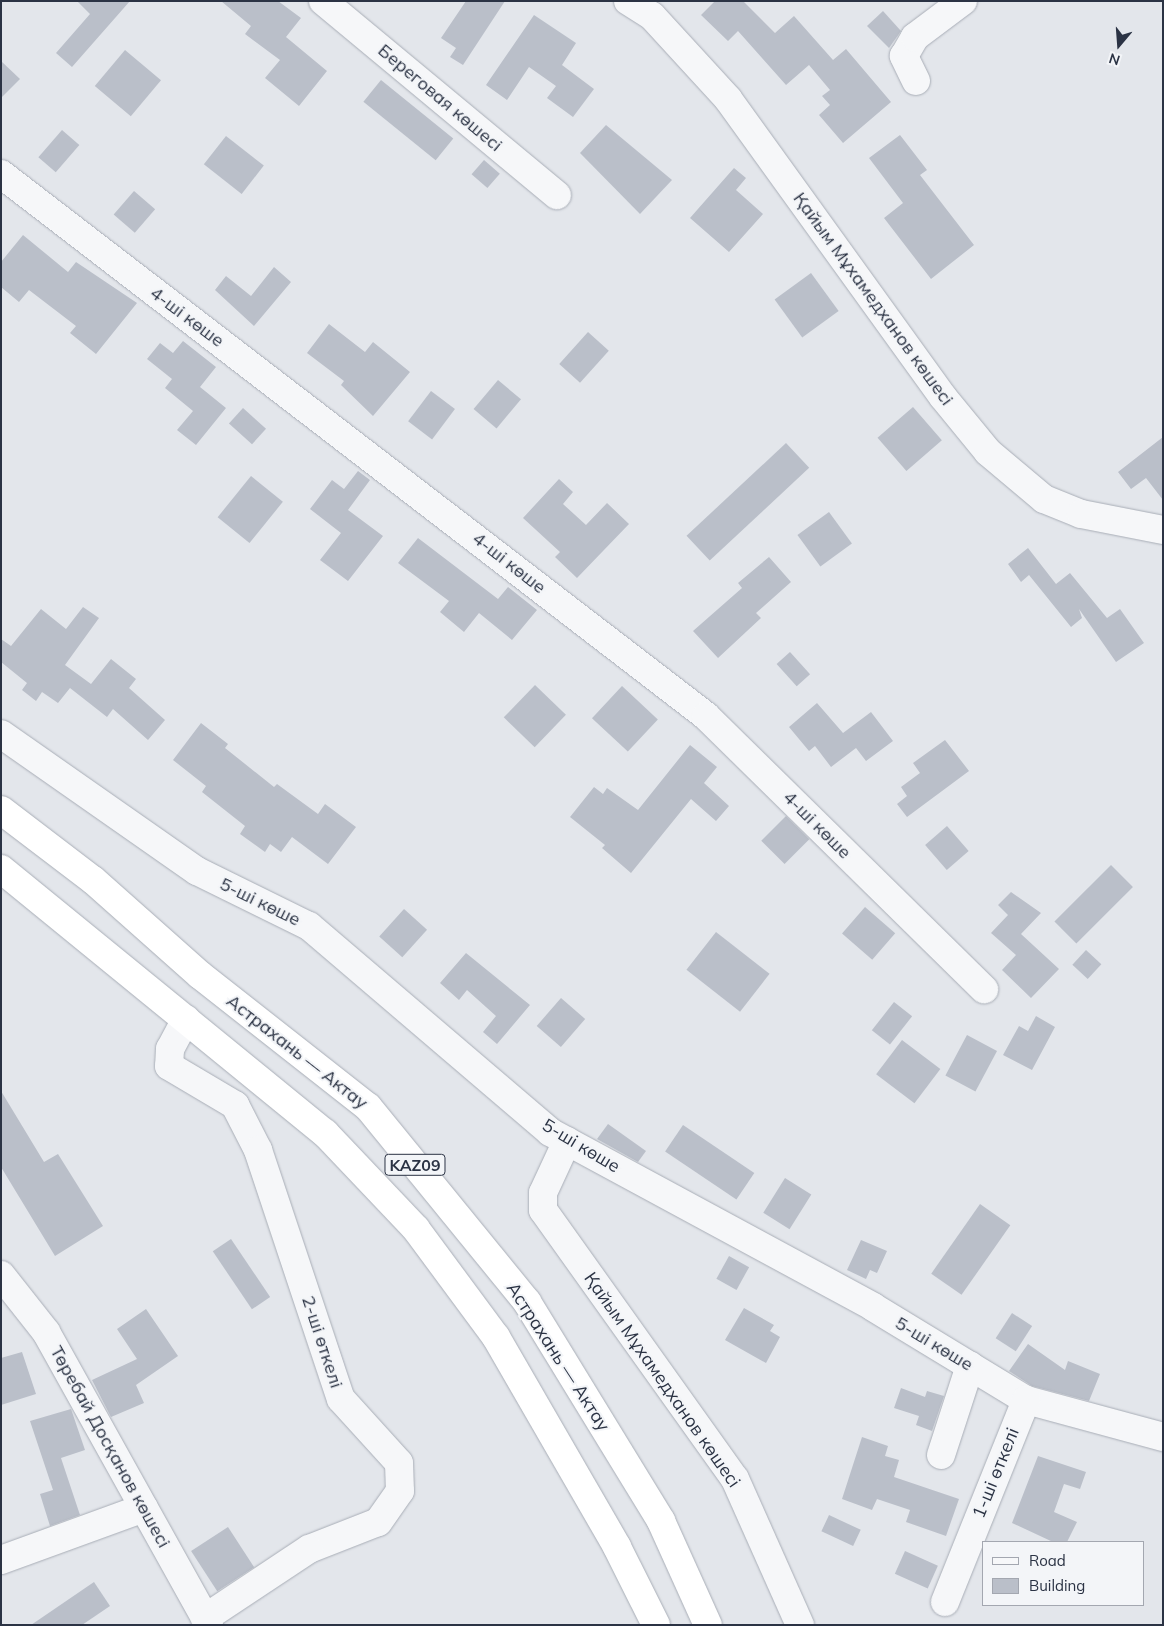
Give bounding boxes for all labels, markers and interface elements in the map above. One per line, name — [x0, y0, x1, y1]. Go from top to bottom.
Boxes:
north arrow — [1094, 20, 1144, 70]
street label: Береговая көшесі — [373, 40, 507, 156]
text: N — [1107, 49, 1122, 69]
street label: Қайым Мұхамедханов көшесi — [789, 188, 957, 410]
street label: 4-шi көше — [146, 282, 228, 352]
street label: 4-шi көше — [468, 528, 550, 598]
street label: 4-шi көше — [779, 787, 855, 863]
street label: 5-шi көше — [216, 873, 304, 931]
street label: Астрахань — Актау — [222, 990, 372, 1114]
street label: 5-шi көше — [538, 1114, 624, 1178]
road number: KAZ09 — [384, 1152, 446, 1178]
street label: Қайым Мұхамедханов көшесi — [579, 1268, 745, 1492]
street label: Астрахань — Актау — [502, 1278, 614, 1436]
street label: 2-ші өткелі — [297, 1293, 347, 1391]
street label: 5-шi көше — [891, 1312, 977, 1376]
street label: Төребай Досқанов көшесі — [45, 1342, 175, 1552]
street label: 1-ші өткелі — [968, 1425, 1024, 1521]
legend — [982, 1541, 1144, 1606]
text: Road — [1029, 1551, 1066, 1570]
text: Building — [1029, 1576, 1085, 1595]

